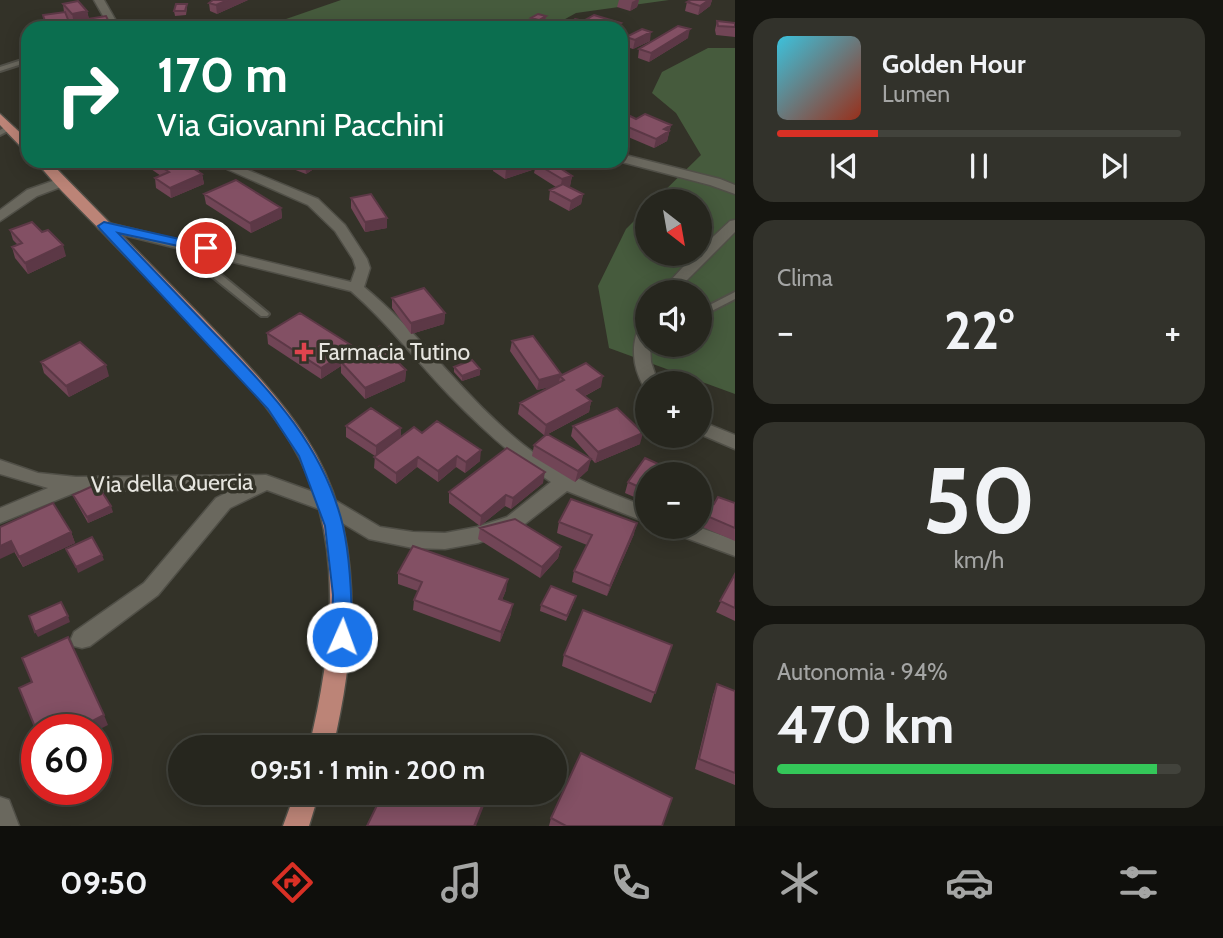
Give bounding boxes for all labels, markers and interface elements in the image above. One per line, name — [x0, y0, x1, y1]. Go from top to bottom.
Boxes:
text: 170 m — [157, 45, 288, 104]
text: Golden Hour — [882, 48, 1025, 80]
icon: right — [42, 49, 133, 140]
text: Lumen — [882, 80, 950, 108]
text: Via Giovanni Pacchini — [157, 105, 444, 144]
icon: previous — [825, 147, 863, 185]
icon: pause — [960, 147, 998, 185]
icon: next — [1095, 147, 1133, 185]
north arrow — [635, 189, 712, 266]
map controls — [635, 189, 712, 539]
pin — [176, 218, 236, 278]
icon: arrive — [187, 229, 225, 267]
text: Clima — [777, 264, 833, 292]
button: sound — [635, 280, 712, 357]
text: 22° — [944, 299, 1014, 362]
text: − — [777, 308, 794, 355]
text: + — [1164, 308, 1181, 355]
place label: Farmacia Tutino — [318, 338, 470, 366]
marker: Farmacia Tutino — [296, 344, 312, 360]
button: + — [635, 371, 712, 448]
text: 50 — [922, 445, 1036, 556]
button: − — [635, 462, 712, 539]
street label: Via della Quercia — [91, 468, 253, 498]
text: km/h — [954, 546, 1004, 574]
position arrow — [305, 600, 379, 674]
text: Autonomia · 94% — [777, 658, 948, 686]
text: 470 km — [777, 693, 954, 756]
speed limit sign: 60 — [21, 714, 112, 805]
text: 09:51 · 1 min · 200 m — [250, 754, 485, 786]
icon: directions — [268, 858, 317, 907]
icon: music — [437, 858, 486, 907]
icon: phone — [606, 858, 655, 907]
icon: climate — [775, 858, 824, 907]
icon: car — [945, 858, 994, 907]
icon: filters — [1114, 858, 1163, 907]
text: 09:50 — [60, 863, 148, 902]

